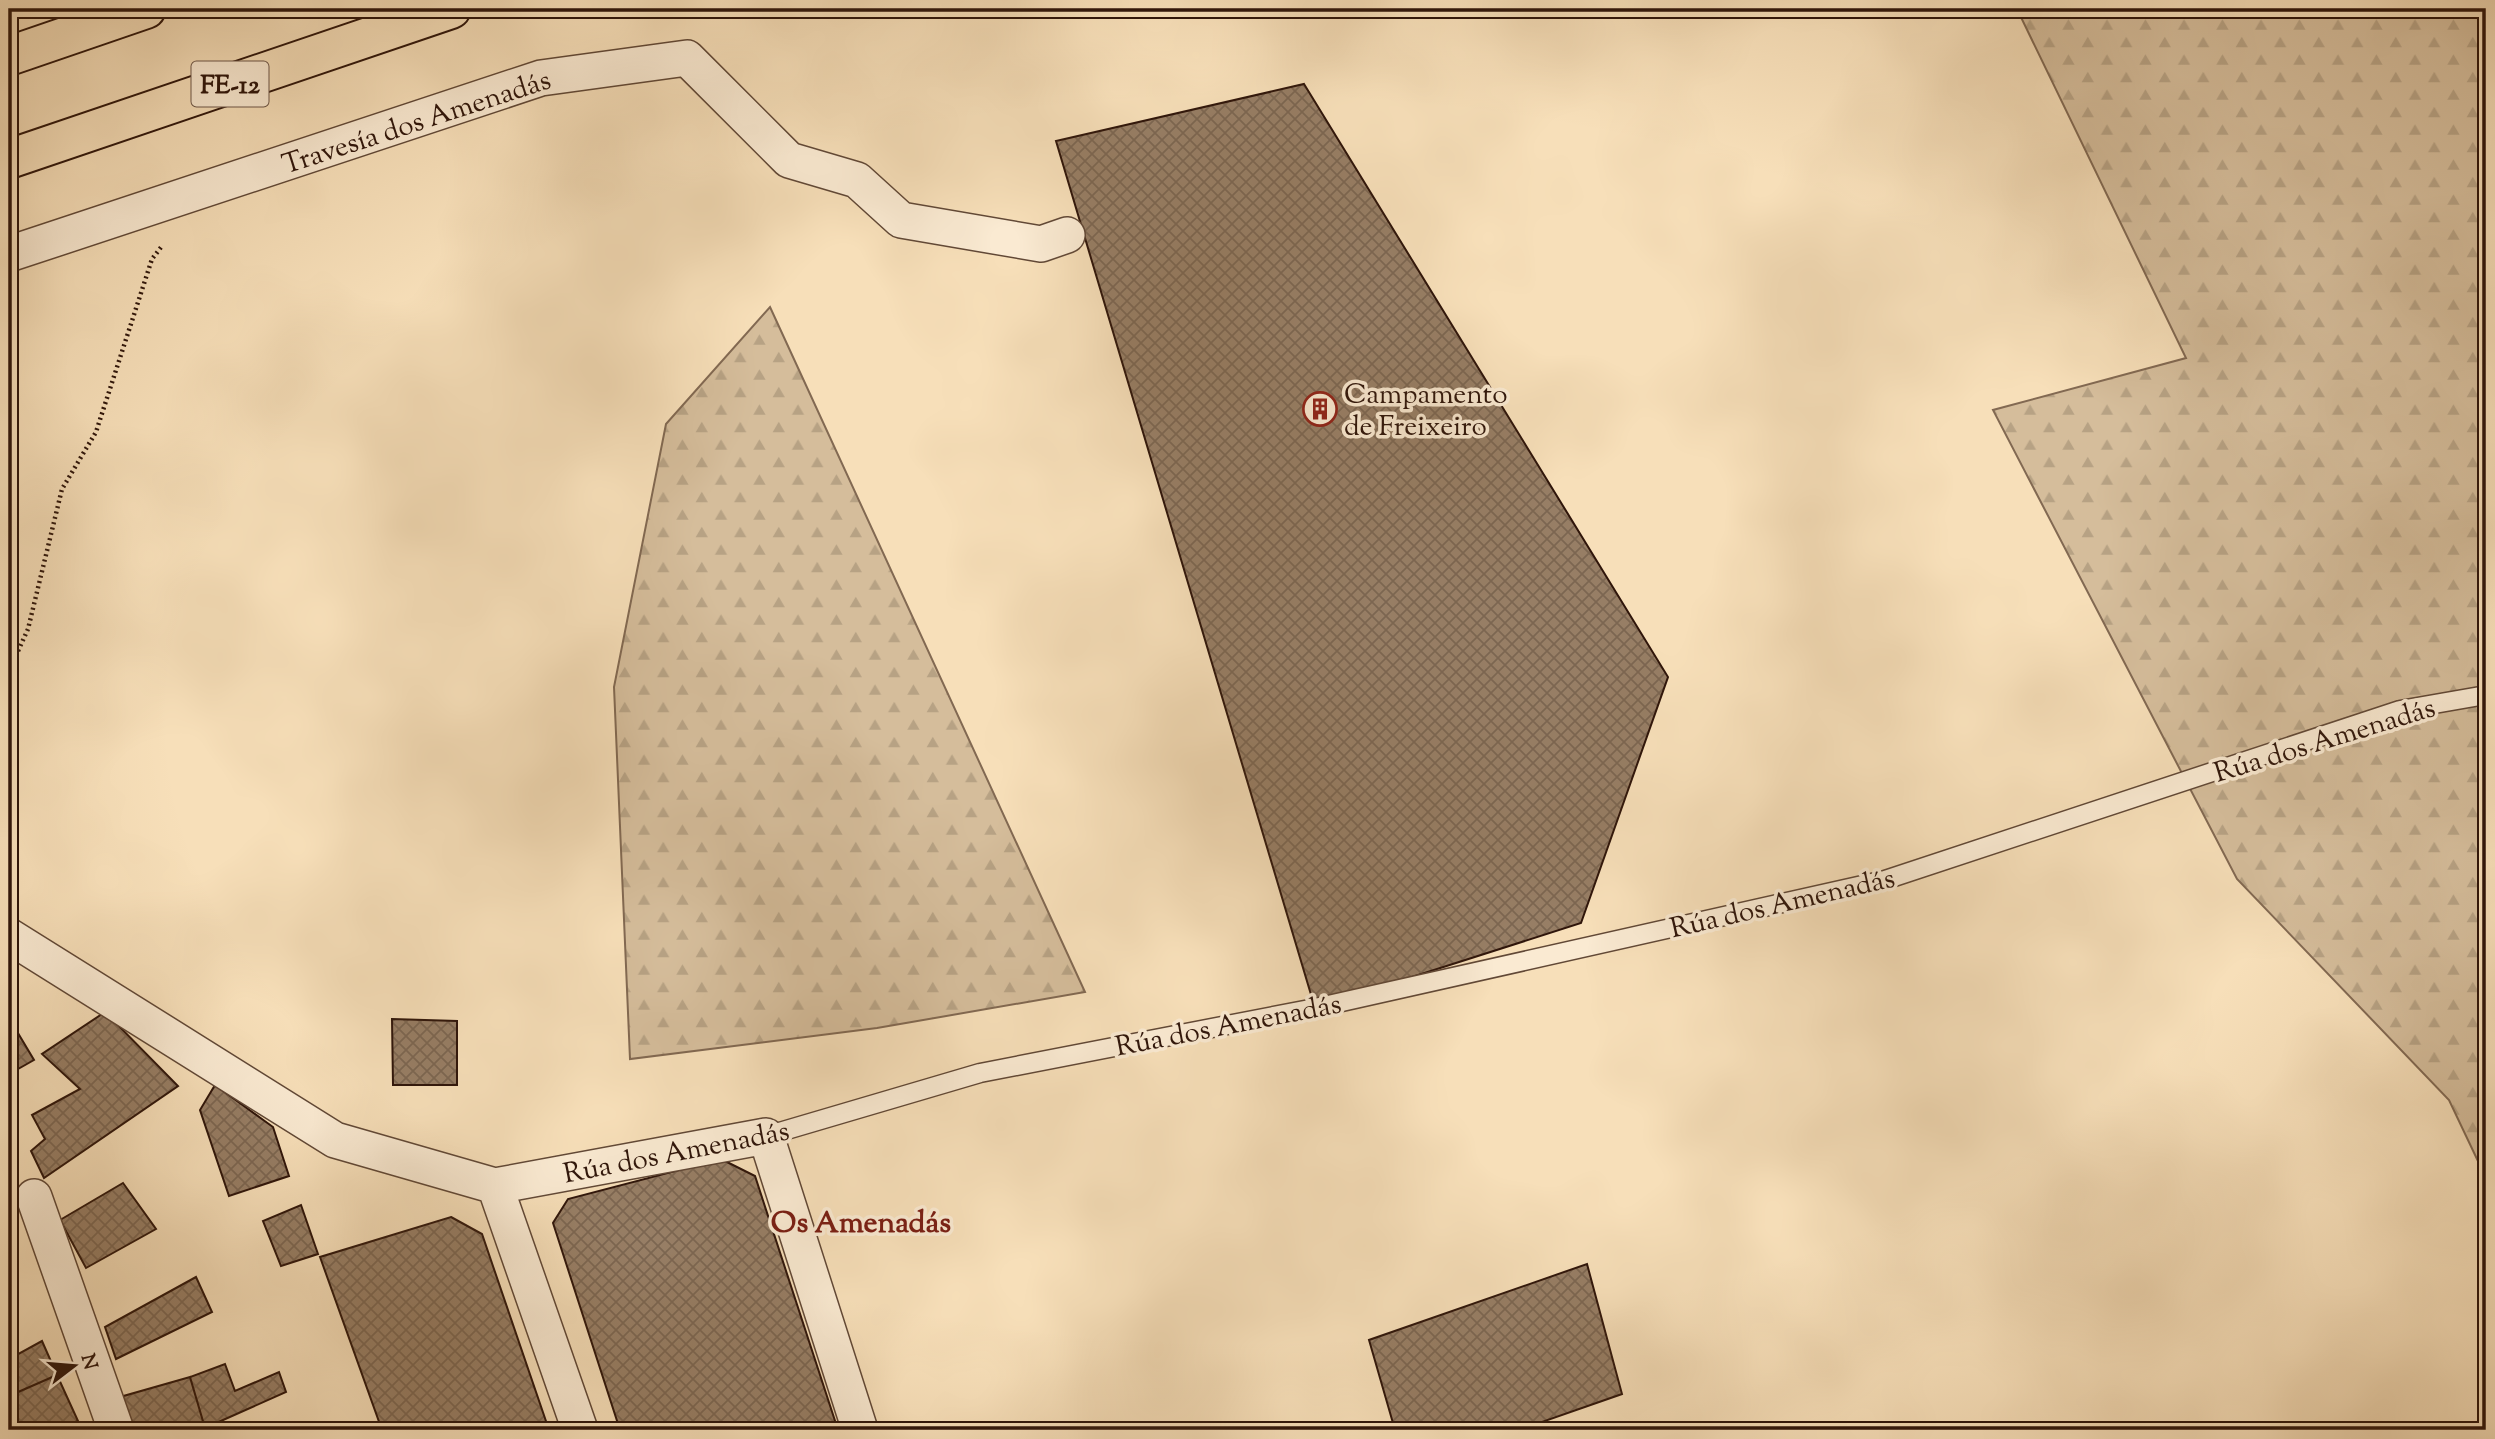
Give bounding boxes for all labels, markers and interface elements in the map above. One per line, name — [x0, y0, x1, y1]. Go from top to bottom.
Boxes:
road number: FE-12 — [191, 61, 268, 106]
street label: Travesía dos Amenadás — [277, 62, 556, 186]
place label: Campamento de Freixeiro — [1344, 376, 1508, 448]
building icon: Campamento de Freixeiro — [1301, 390, 1339, 428]
street label: Rúa dos Amenadás — [2209, 689, 2440, 795]
street label: Rúa dos Amenadás — [1666, 860, 1899, 950]
street label: Rúa dos Amenadás — [1112, 985, 1345, 1068]
street label: Rúa dos Amenadás — [560, 1112, 793, 1195]
district label: Os Amenadás — [771, 1203, 951, 1246]
north arrow — [38, 1330, 108, 1400]
text: N — [73, 1351, 103, 1373]

